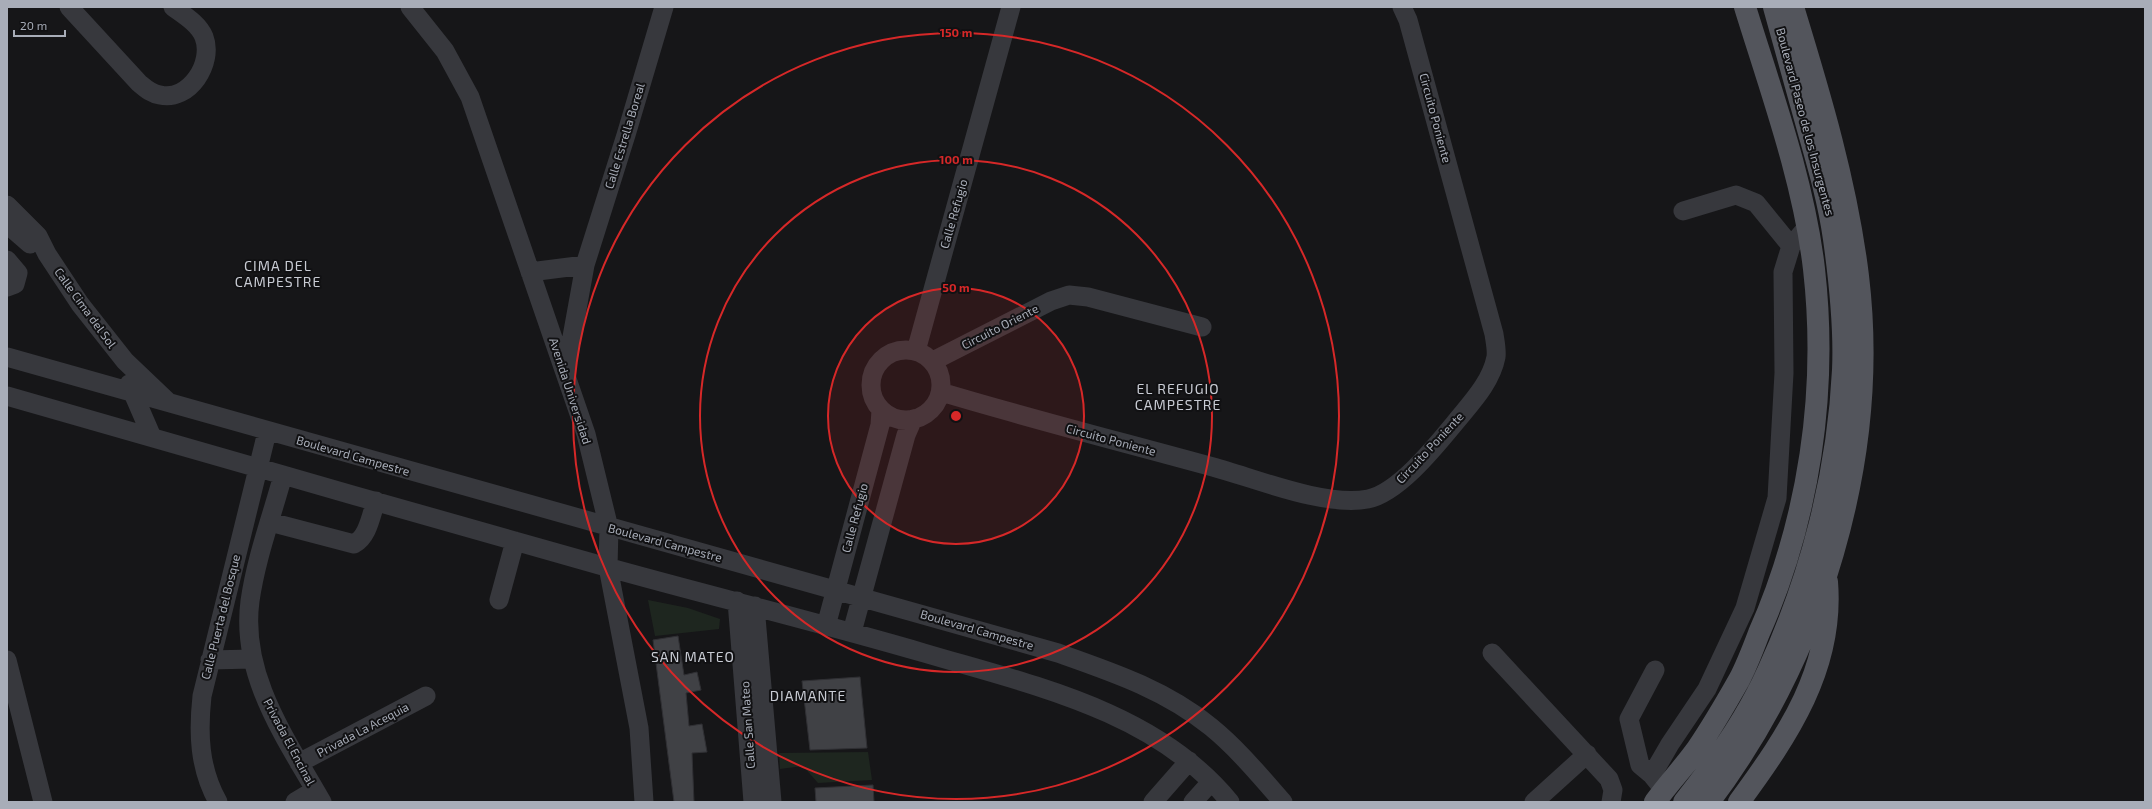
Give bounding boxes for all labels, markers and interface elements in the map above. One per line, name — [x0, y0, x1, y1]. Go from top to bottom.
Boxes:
scale bar — [14, 12, 65, 38]
text: 20 m — [20, 18, 47, 32]
text: 150 m — [940, 25, 972, 39]
street label: Boulevard Paseo de los Insurgentes — [1774, 26, 1838, 217]
street label: Circuito Poniente — [1417, 71, 1455, 164]
street label: Calle Estrella Boreal — [601, 81, 647, 190]
text: 100 m — [939, 152, 973, 166]
street label: Calle Refugio — [936, 177, 970, 250]
district label: CIMA DEL CAMPESTRE — [235, 257, 321, 290]
street label: Calle Cima del Sol — [52, 265, 120, 351]
text: 50 m — [942, 280, 970, 294]
street label: Circuito Oriente — [959, 301, 1040, 352]
street label: Avenida Universidad — [547, 336, 595, 446]
district label: EL REFUGIO CAMPESTRE — [1135, 380, 1221, 413]
centre of rings — [949, 409, 963, 423]
street label: Circuito Poniente — [1393, 409, 1466, 486]
street label: Circuito Poniente — [1065, 420, 1158, 458]
street label: Boulevard Campestre — [295, 432, 412, 478]
street label: Calle Refugio — [838, 481, 870, 554]
street label: Boulevard Campestre — [607, 520, 724, 564]
street label: Calle Puerta del Bosque — [198, 553, 242, 681]
street label: Boulevard Campestre — [919, 606, 1036, 652]
district label: SAN MATEO — [651, 648, 735, 665]
street label: Calle San Mateo — [737, 681, 757, 769]
district label: DIAMANTE — [770, 687, 846, 704]
street label: Privada El Encinal — [261, 696, 319, 788]
street label: Privada La Acequia — [314, 699, 411, 759]

